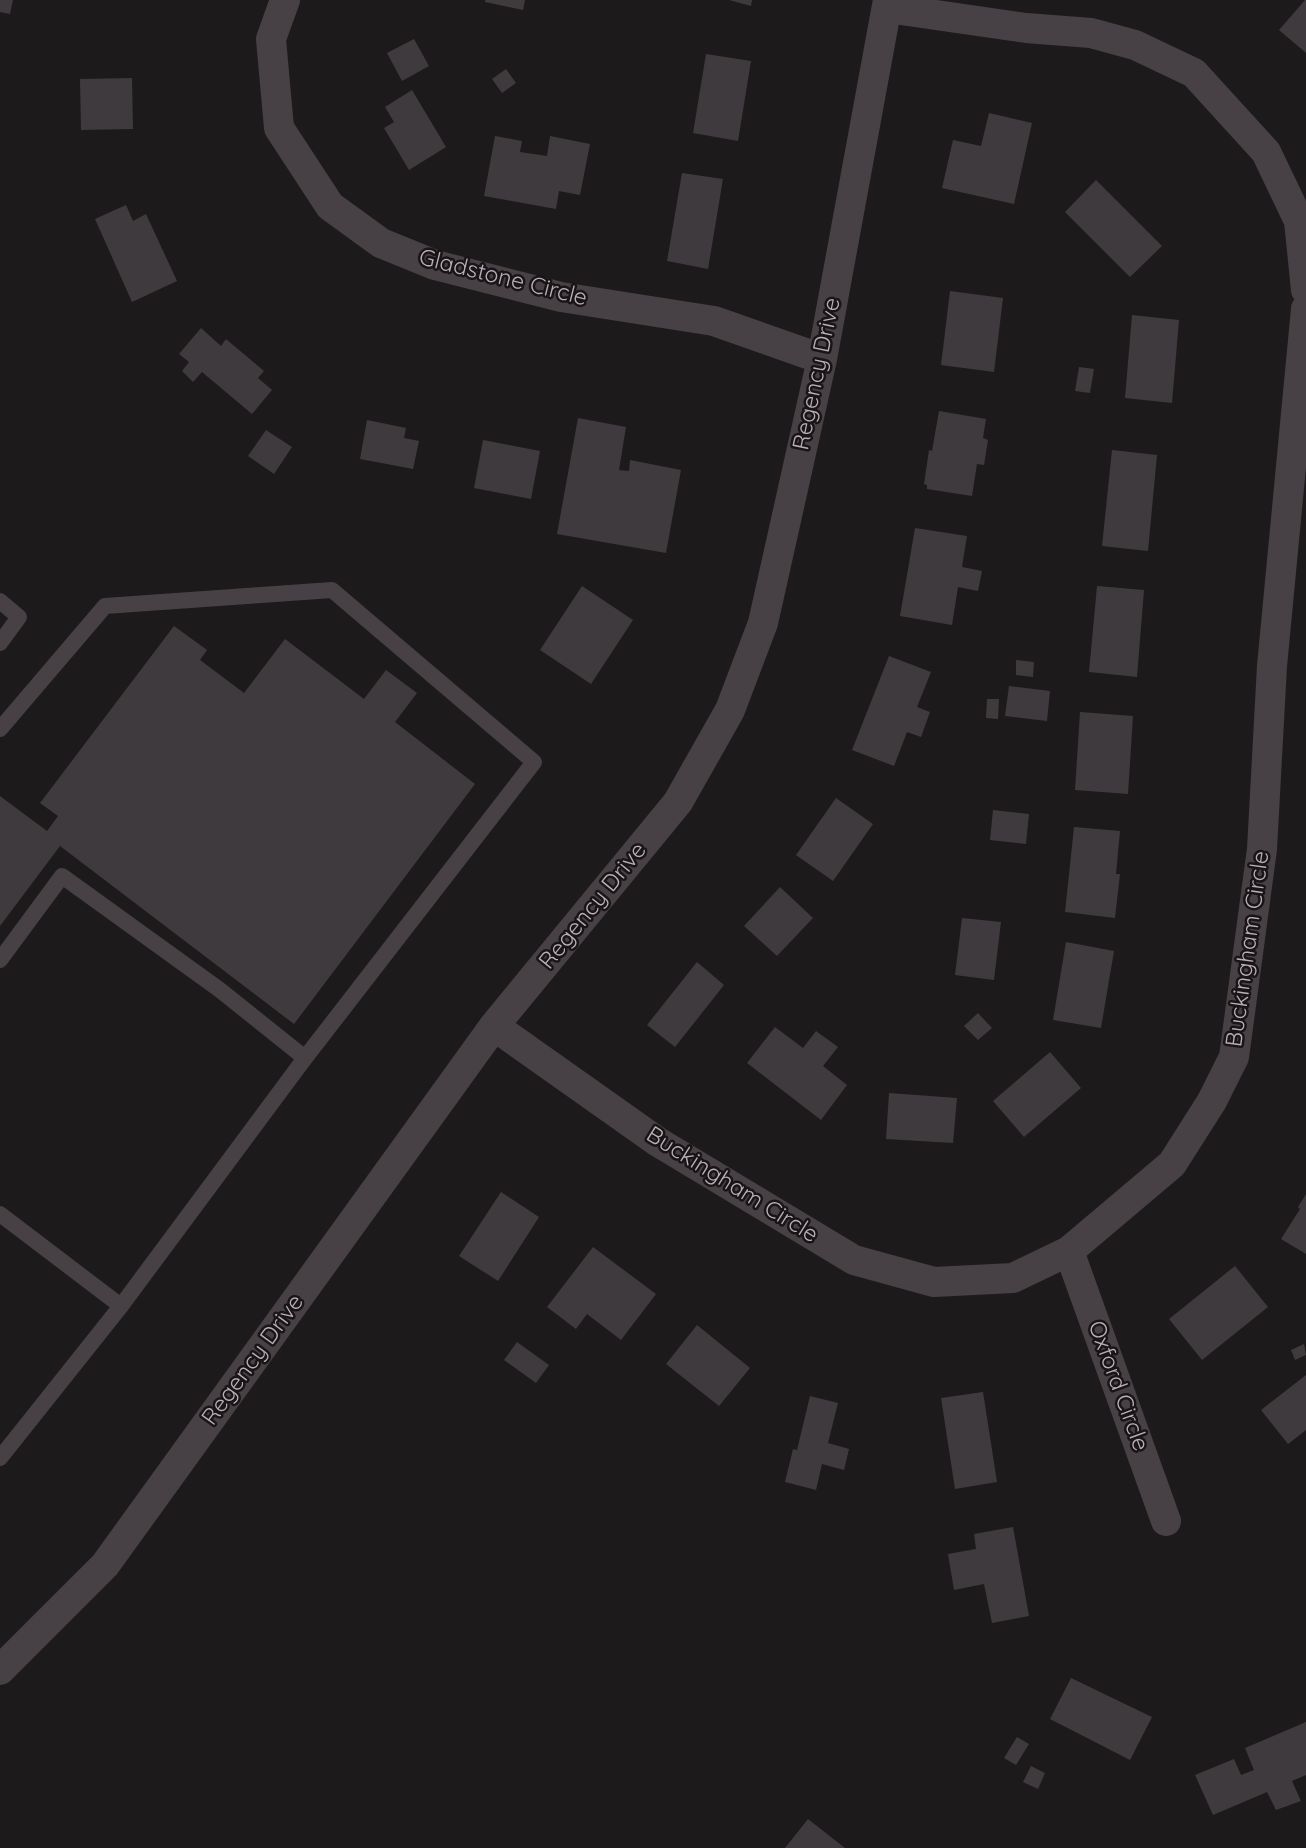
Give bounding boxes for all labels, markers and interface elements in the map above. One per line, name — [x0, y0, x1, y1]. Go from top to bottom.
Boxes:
street label: Gladstone Circle — [416, 244, 590, 312]
street label: Regency Drive — [787, 295, 847, 453]
street label: Regency Drive — [534, 837, 652, 975]
street label: Buckingham Circle — [1221, 849, 1275, 1049]
street label: Buckingham Circle — [641, 1121, 823, 1249]
street label: Regency Drive — [196, 1289, 310, 1431]
street label: Oxford Circle — [1082, 1317, 1154, 1455]

